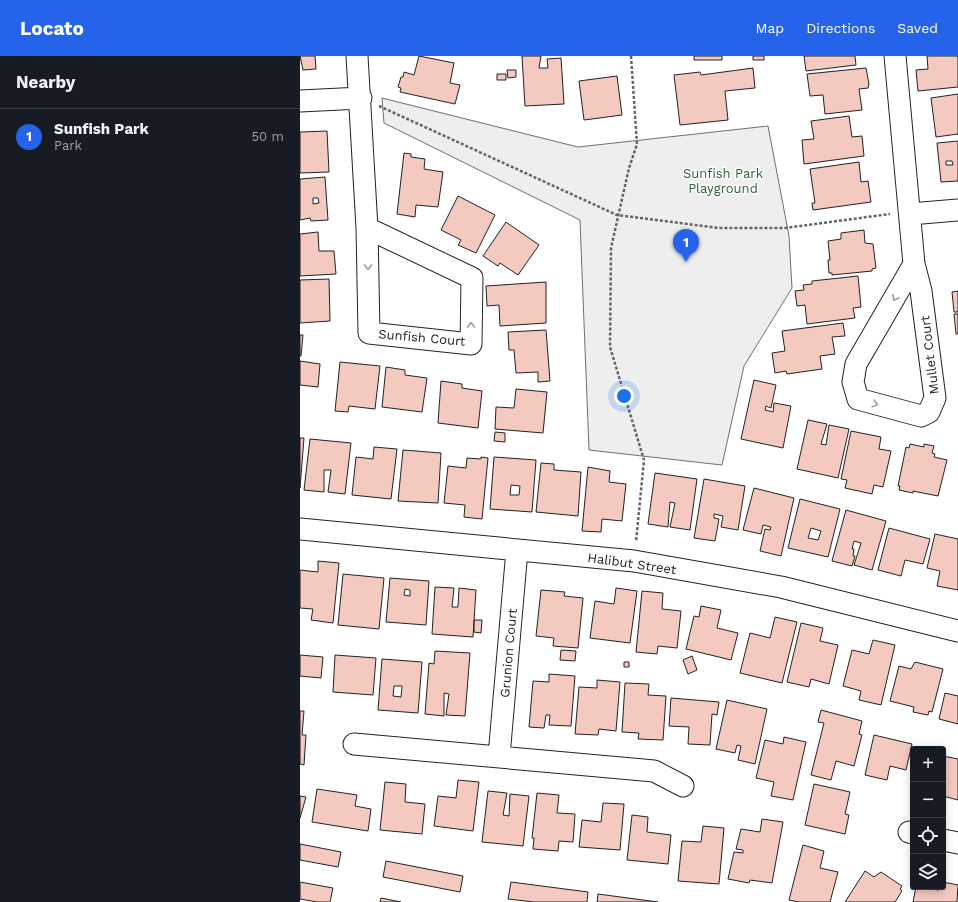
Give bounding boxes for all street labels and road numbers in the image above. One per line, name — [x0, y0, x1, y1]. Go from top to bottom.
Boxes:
street label: Mullet Court — [917, 314, 942, 395]
street label: Sunfish Court — [378, 326, 467, 349]
street label: Halibut Street — [587, 550, 678, 577]
street label: Grunion Court — [497, 607, 520, 698]

